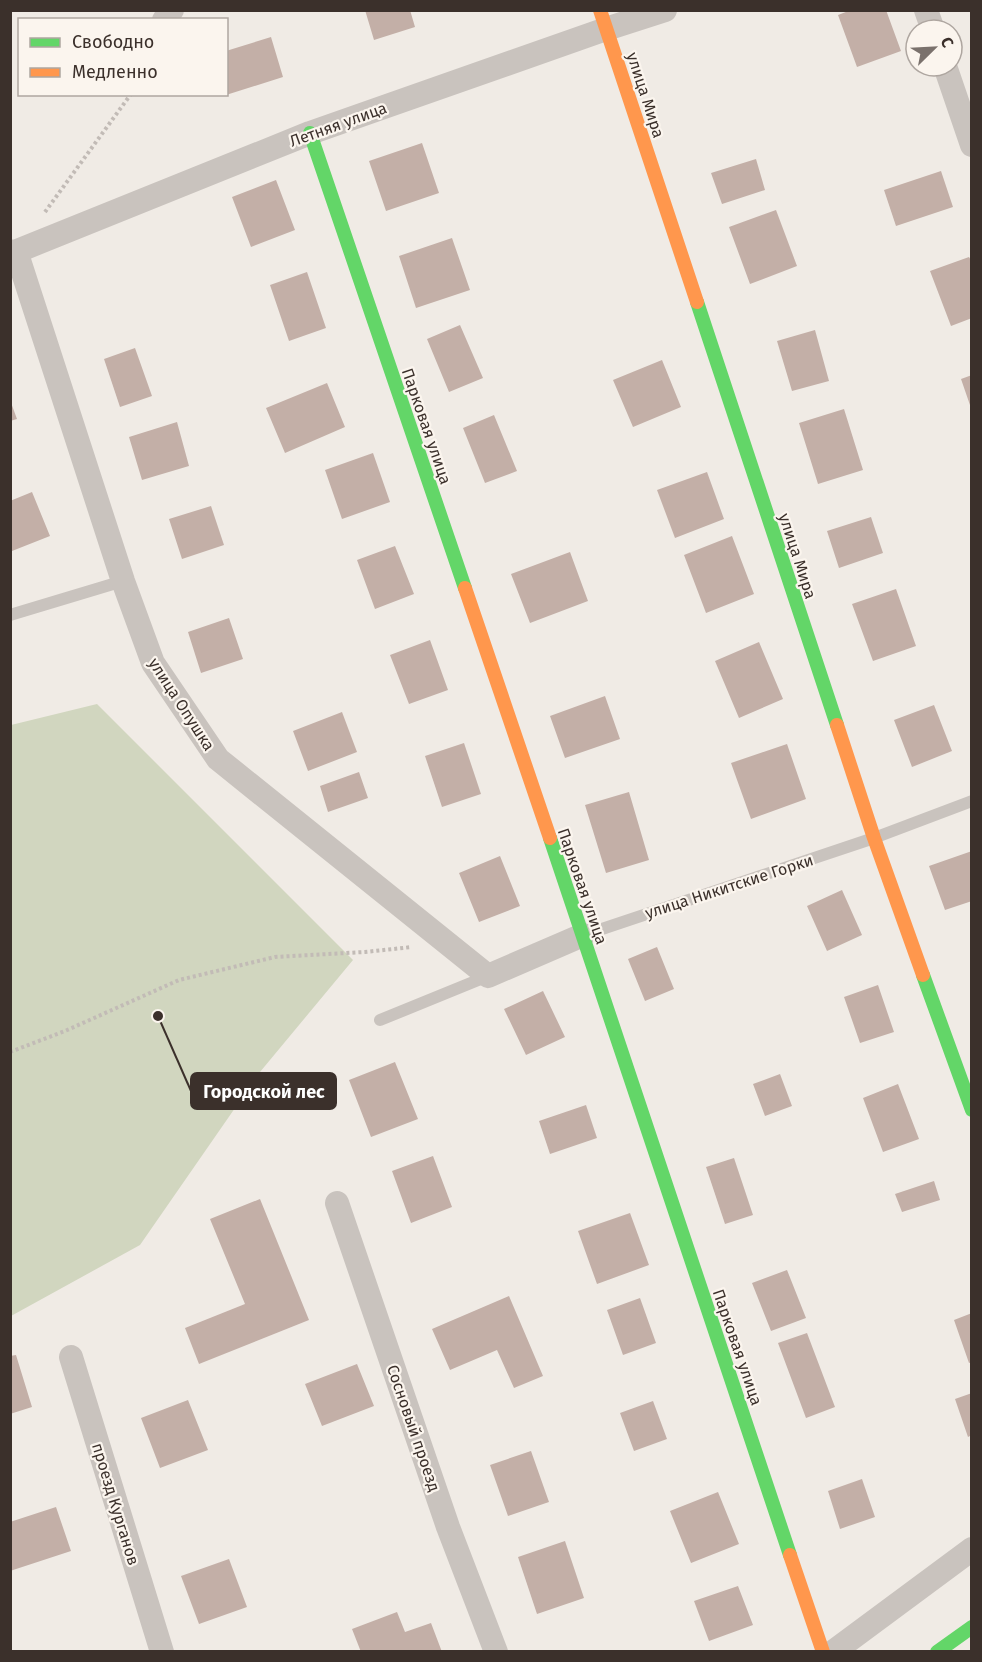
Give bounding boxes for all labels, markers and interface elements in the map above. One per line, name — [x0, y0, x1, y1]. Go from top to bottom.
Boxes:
legend — [18, 18, 228, 96]
north arrow — [904, 18, 964, 78]
text: Свободно — [72, 31, 154, 53]
text: С — [937, 34, 958, 51]
street label: улица Мира — [623, 50, 668, 140]
text: Медленно — [72, 61, 158, 83]
street label: Летняя улица — [287, 98, 389, 151]
street label: Парковая улица — [398, 366, 455, 487]
street label: улица Мира — [775, 511, 820, 601]
street label: улица Опушка — [145, 654, 219, 754]
street label: Парковая улица — [554, 826, 611, 947]
street label: улица Никитские Горки — [643, 850, 816, 923]
callout: Городской лес — [191, 1073, 336, 1109]
text: Городской лес — [203, 1081, 325, 1103]
street label: Парковая улица — [709, 1287, 766, 1408]
street label: Сосновый проезд — [383, 1362, 444, 1494]
street label: проезд Курганов — [88, 1441, 143, 1568]

